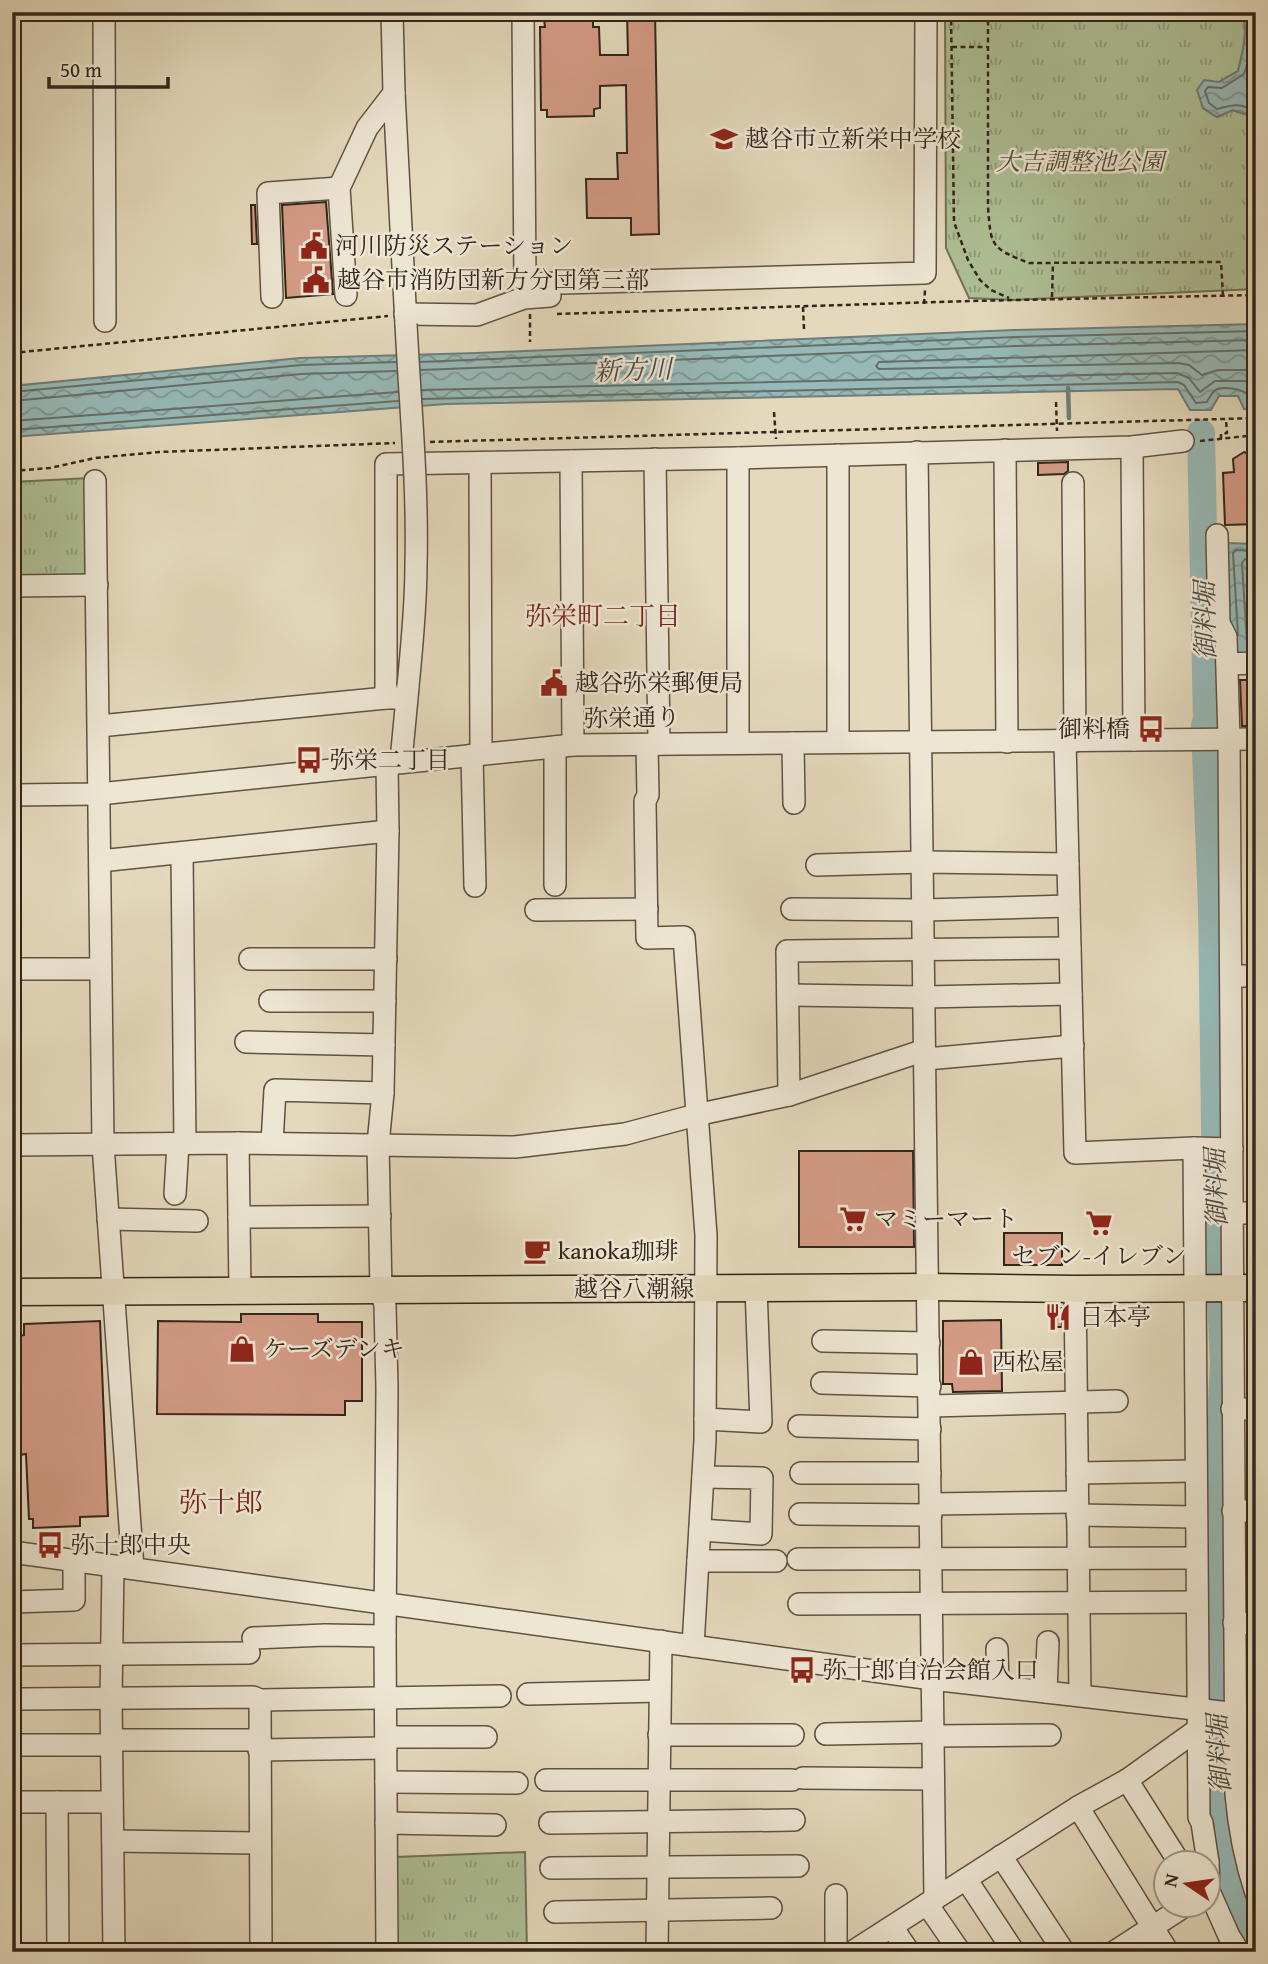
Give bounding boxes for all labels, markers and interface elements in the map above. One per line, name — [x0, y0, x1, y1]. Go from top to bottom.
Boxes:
scale bar — [49, 46, 168, 90]
text: 50 m — [60, 54, 102, 85]
place label: 越谷市立新栄中学校 — [745, 121, 961, 156]
school or university icon: 越谷市立新栄中学校 — [709, 124, 739, 154]
park label: 大吉調整池公園 — [996, 144, 1168, 179]
place label: 河川防災ステーション — [335, 228, 574, 263]
public building icon: 河川防災ステーション — [299, 231, 329, 261]
place label: 越谷市消防団新方分団第三部 — [337, 262, 649, 297]
public building icon: 越谷市消防団新方分団第三部 — [301, 265, 331, 295]
water label: 新方川 — [593, 349, 676, 390]
water label: 御料堀 — [1184, 578, 1225, 660]
district label: 弥栄町二丁目 — [525, 596, 681, 635]
place label: 越谷弥栄郵便局 — [575, 665, 743, 700]
public building icon: 越谷弥栄郵便局 — [539, 668, 569, 698]
street label: 弥栄通り — [584, 699, 680, 736]
place label: 御料橋 — [1058, 711, 1130, 746]
bus stop icon: 御料橋 — [1136, 714, 1166, 744]
place label: 弥栄二丁目 — [330, 742, 450, 777]
bus stop icon: 弥栄二丁目 — [294, 745, 324, 775]
water label: 御料堀 — [1195, 1144, 1236, 1228]
place label: マミーマート — [874, 1201, 1018, 1236]
supermarket icon: マミーマート — [838, 1204, 868, 1234]
supermarket icon: セブン-イレブン — [1084, 1208, 1114, 1238]
place label: kanoka珈琲 — [558, 1233, 679, 1268]
cafe icon: kanoka珈琲 — [522, 1236, 552, 1266]
place label: セブン-イレブン — [1012, 1238, 1186, 1273]
street label: 越谷八潮線 — [574, 1271, 694, 1306]
place label: 日本亭 — [1079, 1299, 1151, 1334]
restaurant icon: 日本亭 — [1043, 1302, 1073, 1332]
place label: ケーズデンキ — [263, 1331, 405, 1366]
shop icon: ケーズデンキ — [227, 1334, 257, 1364]
place label: 西松屋 — [992, 1344, 1064, 1379]
shop icon: 西松屋 — [956, 1347, 986, 1377]
district label: 弥十郎 — [179, 1481, 263, 1522]
place label: 弥十郎中央 — [71, 1527, 191, 1562]
bus stop icon: 弥十郎中央 — [35, 1530, 65, 1560]
place label: 弥十郎自治会館入口 — [823, 1652, 1039, 1687]
bus stop icon: 弥十郎自治会館入口 — [787, 1655, 817, 1685]
water label: 御料堀 — [1197, 1710, 1240, 1794]
north arrow — [1152, 1848, 1222, 1918]
text: N — [1155, 1871, 1186, 1890]

